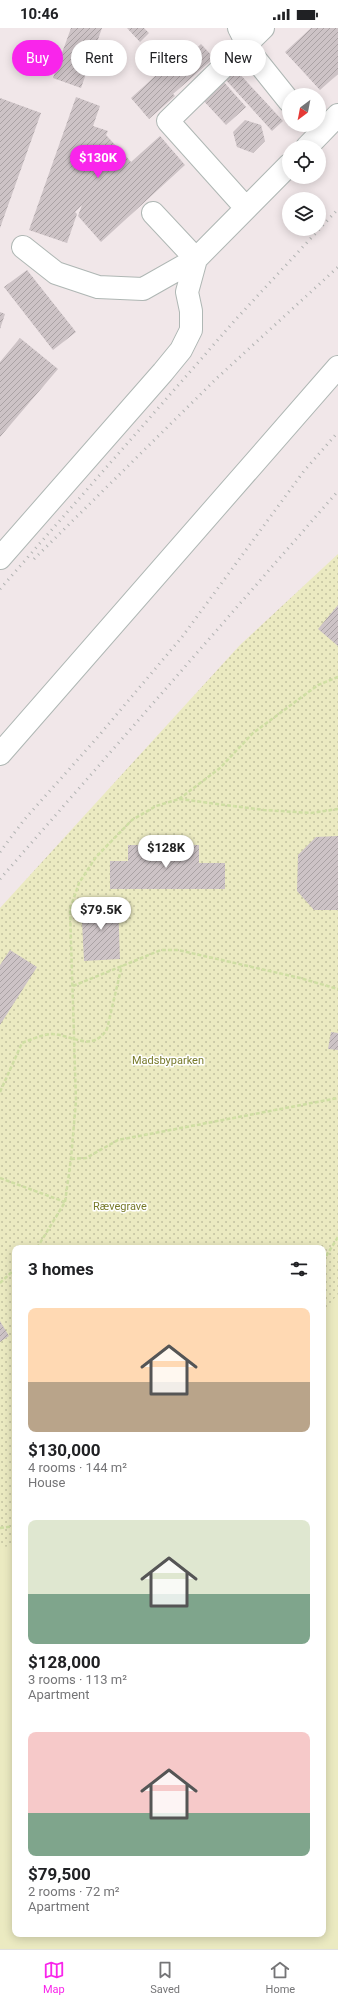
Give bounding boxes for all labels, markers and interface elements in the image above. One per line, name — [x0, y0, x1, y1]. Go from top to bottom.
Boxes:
text: 10:46 — [20, 5, 59, 23]
chip: Buy — [12, 40, 63, 76]
chip: Rent — [71, 40, 127, 76]
chip: Filters — [135, 40, 202, 76]
chip: New — [210, 40, 266, 76]
north arrow — [282, 88, 326, 132]
map controls — [282, 88, 326, 236]
button: locate — [282, 140, 326, 184]
pin: $130K — [70, 145, 126, 179]
text: $130K — [79, 150, 117, 165]
button: layers — [282, 192, 326, 236]
pin: $128K — [138, 835, 194, 869]
text: $128K — [147, 840, 185, 855]
pin: $79.5K — [68, 897, 134, 931]
text: $79.5K — [80, 902, 122, 917]
park label: Madsbyparken — [132, 1054, 204, 1067]
park label: Rævegrave — [93, 1200, 147, 1213]
icon: filters — [288, 1258, 310, 1280]
text: 3 homes — [28, 1259, 94, 1279]
icon: home — [133, 1334, 205, 1406]
text: $130,000 — [28, 1440, 100, 1460]
text: 4 rooms · 144 m² — [28, 1460, 127, 1475]
text: House — [28, 1475, 65, 1490]
icon: home — [133, 1546, 205, 1618]
text: $128,000 — [28, 1652, 100, 1672]
text: 3 rooms · 113 m² — [28, 1672, 127, 1687]
text: Apartment — [28, 1687, 90, 1702]
icon: home — [133, 1758, 205, 1830]
text: $79,500 — [28, 1864, 91, 1884]
text: 2 rooms · 72 m² — [28, 1884, 120, 1899]
text: Apartment — [28, 1899, 90, 1914]
tab: Map — [43, 1959, 65, 1996]
tab: Saved — [150, 1959, 180, 1996]
tab: Home — [266, 1959, 295, 1996]

